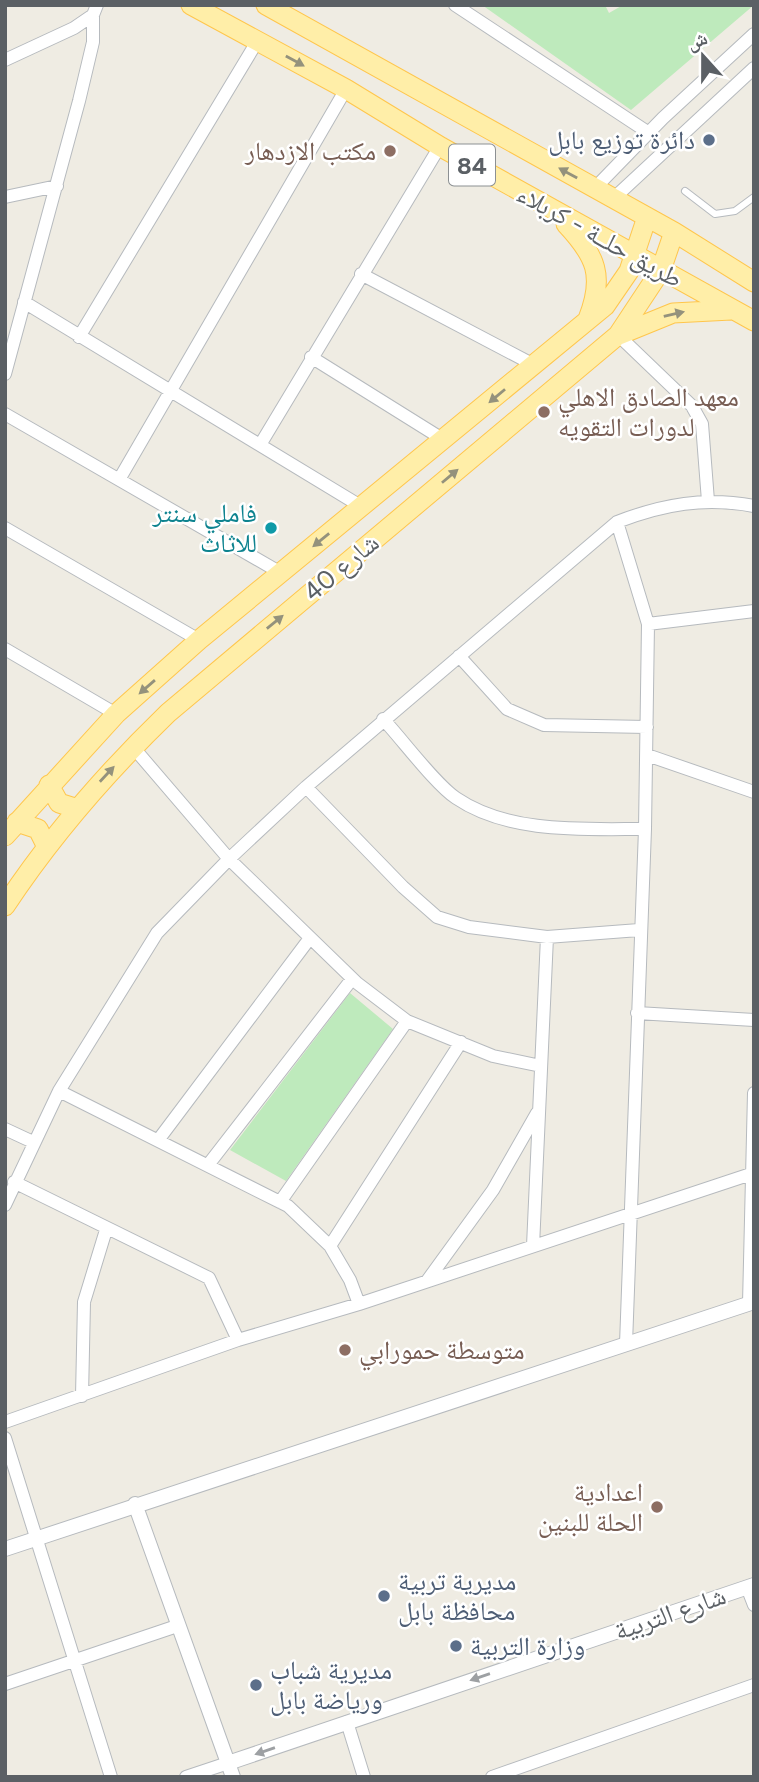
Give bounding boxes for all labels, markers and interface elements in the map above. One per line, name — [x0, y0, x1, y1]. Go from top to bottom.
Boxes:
north arrow — [668, 21, 738, 91]
text: ش — [684, 26, 711, 55]
one-way arrow — [285, 54, 305, 66]
place label: دائرة توزيع بابل — [548, 124, 695, 157]
marker: دائرة توزيع بابل — [701, 132, 717, 148]
place label: مكتب الازدهار — [244, 135, 376, 167]
marker: مكتب الازدهار — [382, 143, 398, 159]
road number: 84 — [449, 145, 495, 186]
one-way arrow — [559, 167, 578, 179]
street label: طريق حلــة - كربلاء — [511, 177, 689, 295]
one-way arrow — [663, 308, 685, 319]
place label: معهد الصادق الاهلي لدورات التقويه — [558, 381, 739, 443]
one-way arrow — [488, 388, 506, 403]
marker: معهد الصادق الاهلي لدورات التقويه — [536, 404, 552, 420]
one-way arrow — [441, 468, 459, 484]
place label: فاملي سنتر للاثاث — [151, 497, 257, 559]
marker: فاملي سنتر للاثاث — [263, 520, 279, 536]
street label: شارع 40 — [297, 526, 385, 608]
one-way arrow — [313, 532, 330, 547]
one-way arrow — [267, 615, 284, 630]
one-way arrow — [139, 678, 156, 694]
one-way arrow — [98, 766, 114, 783]
place label: متوسطة حمورابي — [359, 1334, 525, 1371]
marker: متوسطة حمورابي — [337, 1342, 353, 1358]
place label: اعدادية الحلة للبنين — [538, 1476, 643, 1538]
marker: اعدادية الحلة للبنين — [649, 1499, 665, 1515]
place label: مديرية تربية محافظة بابل — [398, 1565, 516, 1627]
street label: شارع التربية — [610, 1579, 730, 1647]
marker: مديرية تربية محافظة بابل — [376, 1588, 392, 1604]
place label: وزارة التربية — [470, 1630, 585, 1662]
marker: وزارة التربية — [448, 1638, 464, 1654]
place label: مديرية شباب ورياضة بابل — [270, 1654, 392, 1716]
one-way arrow — [470, 1673, 491, 1683]
marker: مديرية شباب ورياضة بابل — [248, 1677, 264, 1693]
one-way arrow — [254, 1746, 275, 1757]

